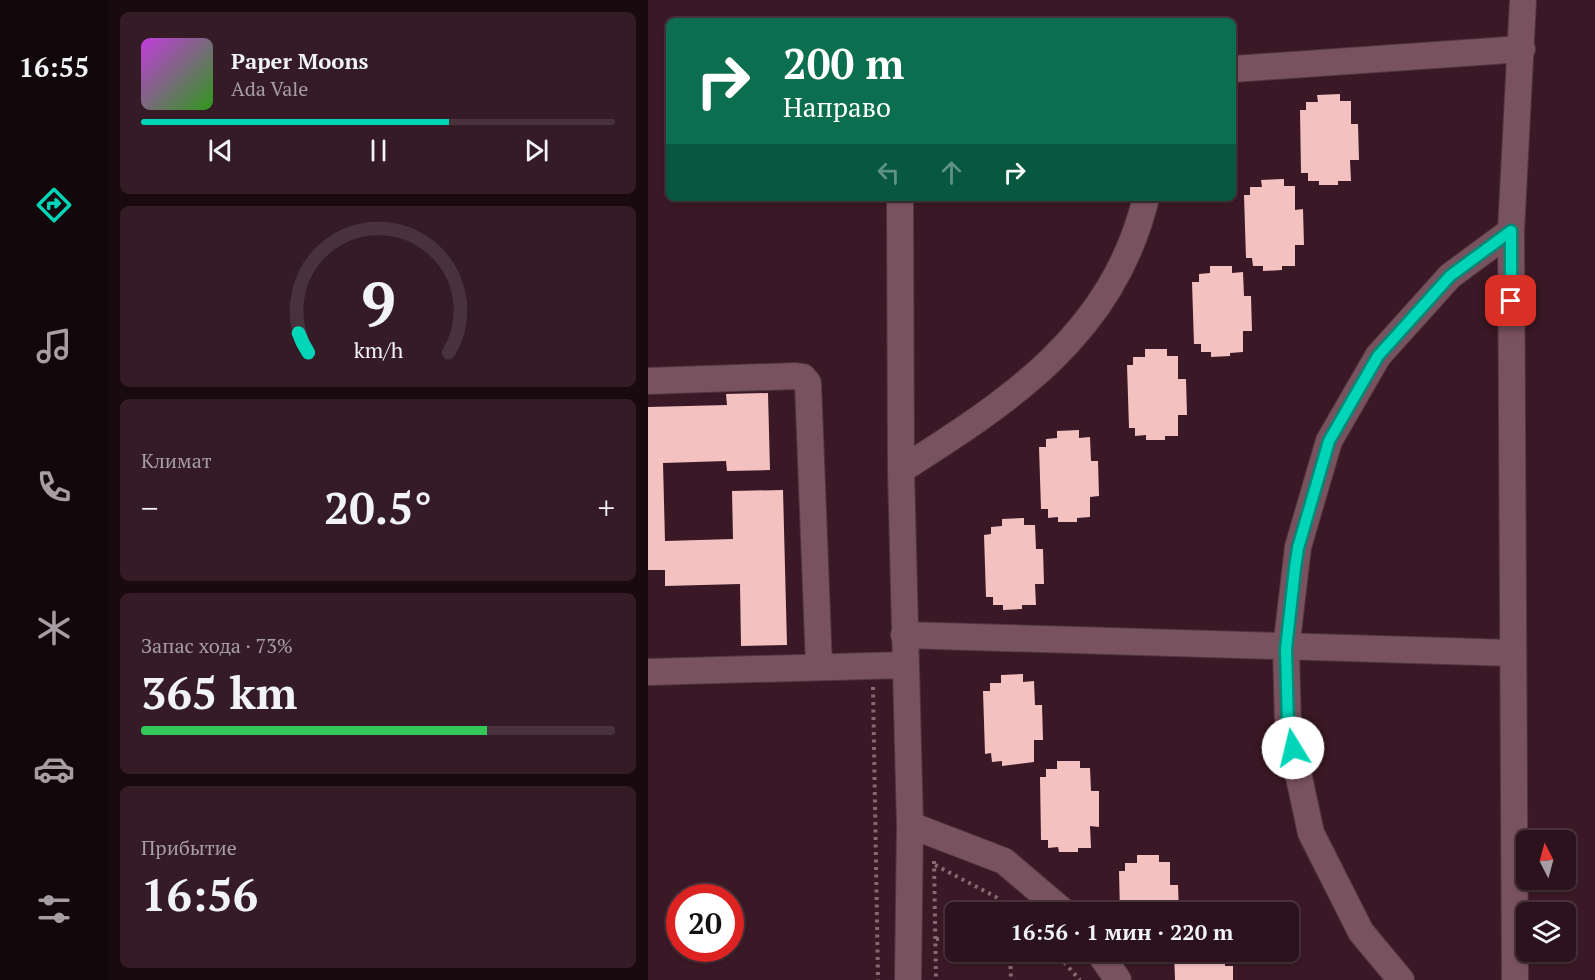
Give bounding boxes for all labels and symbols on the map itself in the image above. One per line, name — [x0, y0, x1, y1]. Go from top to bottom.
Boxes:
pin — [1485, 275, 1536, 326]
position arrow — [1261, 716, 1325, 780]
north arrow — [1516, 830, 1576, 890]
speed limit sign: 20 — [666, 884, 744, 962]

